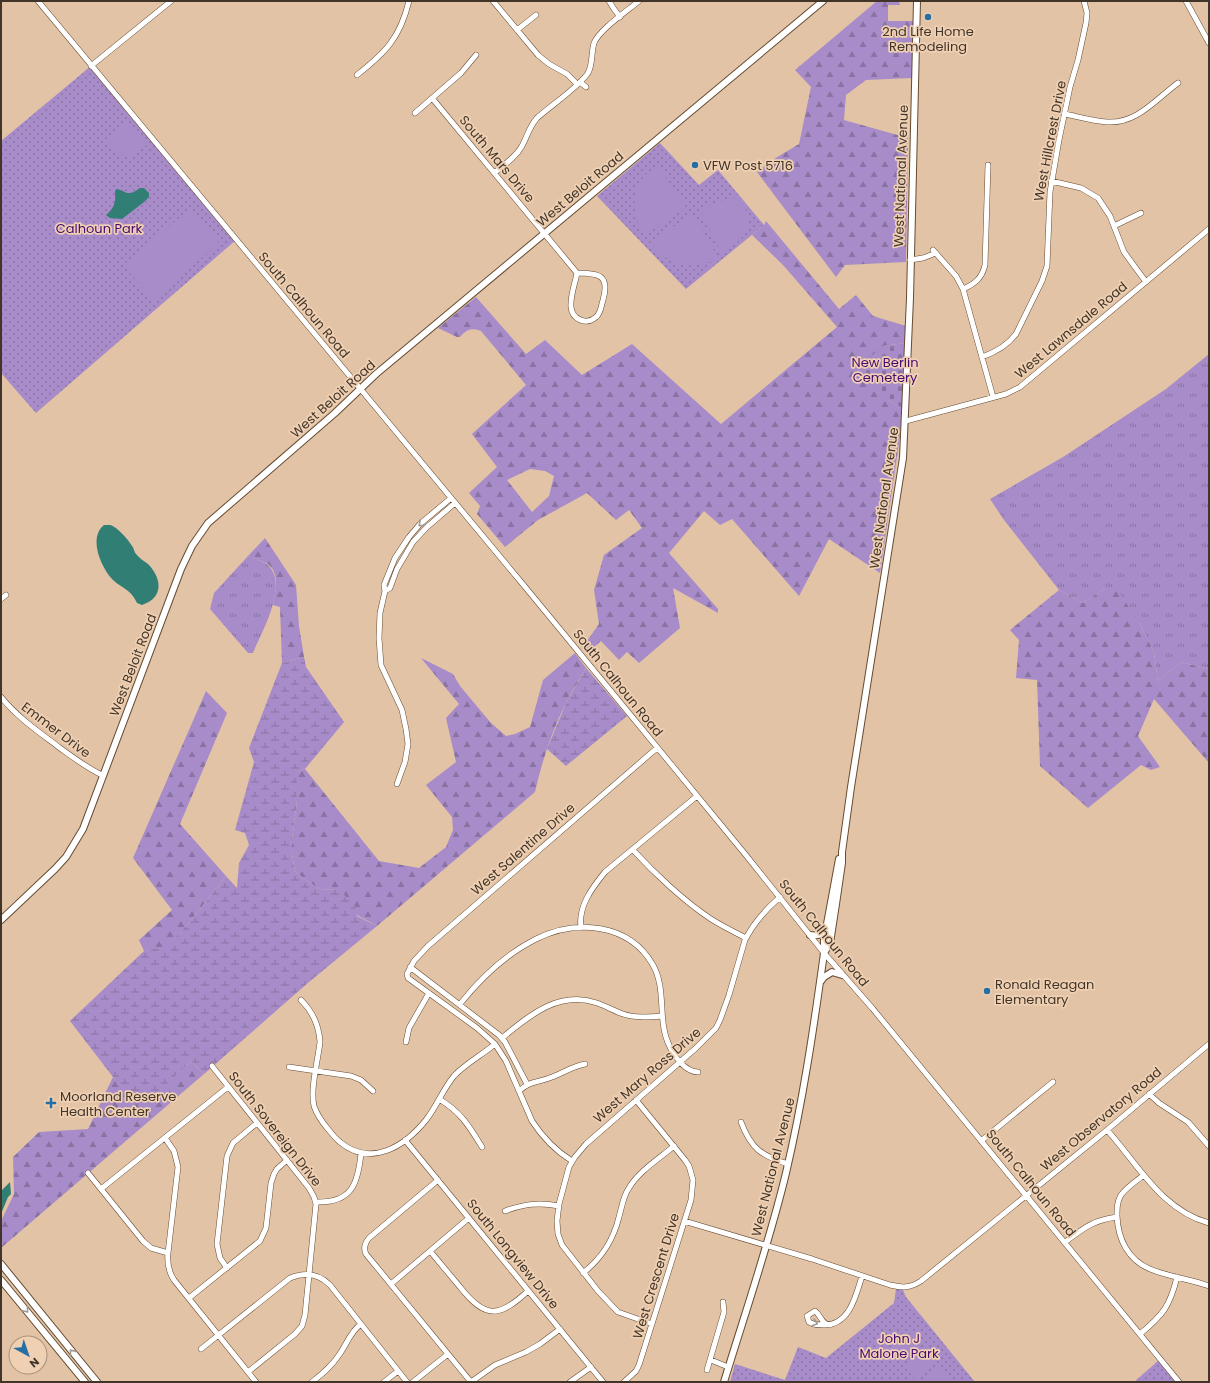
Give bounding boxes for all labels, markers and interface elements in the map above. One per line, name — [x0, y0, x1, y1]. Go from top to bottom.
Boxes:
marker: 2nd Life Home Remodeling — [923, 12, 933, 22]
place label: 2nd Life Home Remodeling — [882, 22, 974, 56]
street label: West Hillcrest Drive — [1029, 79, 1071, 203]
street label: West National Avenue — [889, 104, 913, 248]
street label: South Mars Drive — [455, 111, 539, 207]
street label: West Beloit Road — [532, 147, 628, 231]
place label: VFW Post 5716 — [703, 156, 793, 175]
marker: VFW Post 5716 — [690, 160, 700, 170]
park label: Calhoun Park — [56, 219, 143, 238]
street label: South Calhoun Road — [254, 248, 354, 362]
street label: West Lawnsdale Road — [1010, 277, 1132, 383]
park label: New Berlin Cemetery — [852, 353, 918, 387]
street label: West Beloit Road — [286, 356, 380, 442]
street label: West National Avenue — [865, 426, 903, 570]
one-way arrow — [418, 519, 426, 526]
street label: West Beloit Road — [105, 611, 161, 719]
street label: South Calhoun Road — [569, 625, 667, 741]
street label: Emmer Drive — [17, 698, 95, 762]
street label: West Salentine Drive — [467, 798, 579, 900]
street label: South Calhoun Road — [775, 875, 873, 991]
place label: Ronald Reagan Elementary — [995, 975, 1094, 1009]
marker: Ronald Reagan Elementary — [982, 986, 992, 996]
street label: West Mary Ross Drive — [589, 1023, 705, 1127]
street label: West Observatory Road — [1036, 1063, 1166, 1175]
street label: South Sovereign Drive — [224, 1067, 326, 1191]
place label: Moorland Reserve Health Center — [60, 1087, 176, 1121]
street label: West National Avenue — [747, 1096, 799, 1238]
marker: Moorland Reserve Health Center — [45, 1097, 57, 1109]
street label: South Calhoun Road — [982, 1125, 1080, 1241]
street label: South Longview Drive — [462, 1195, 564, 1313]
street label: West Crescent Drive — [628, 1211, 684, 1341]
one-way arrow — [21, 1305, 28, 1312]
one-way arrow — [811, 1318, 818, 1326]
park label: John J Malone Park — [859, 1329, 939, 1363]
north arrow — [8, 1335, 48, 1375]
one-way arrow — [70, 1349, 77, 1356]
text: N — [26, 1354, 43, 1371]

